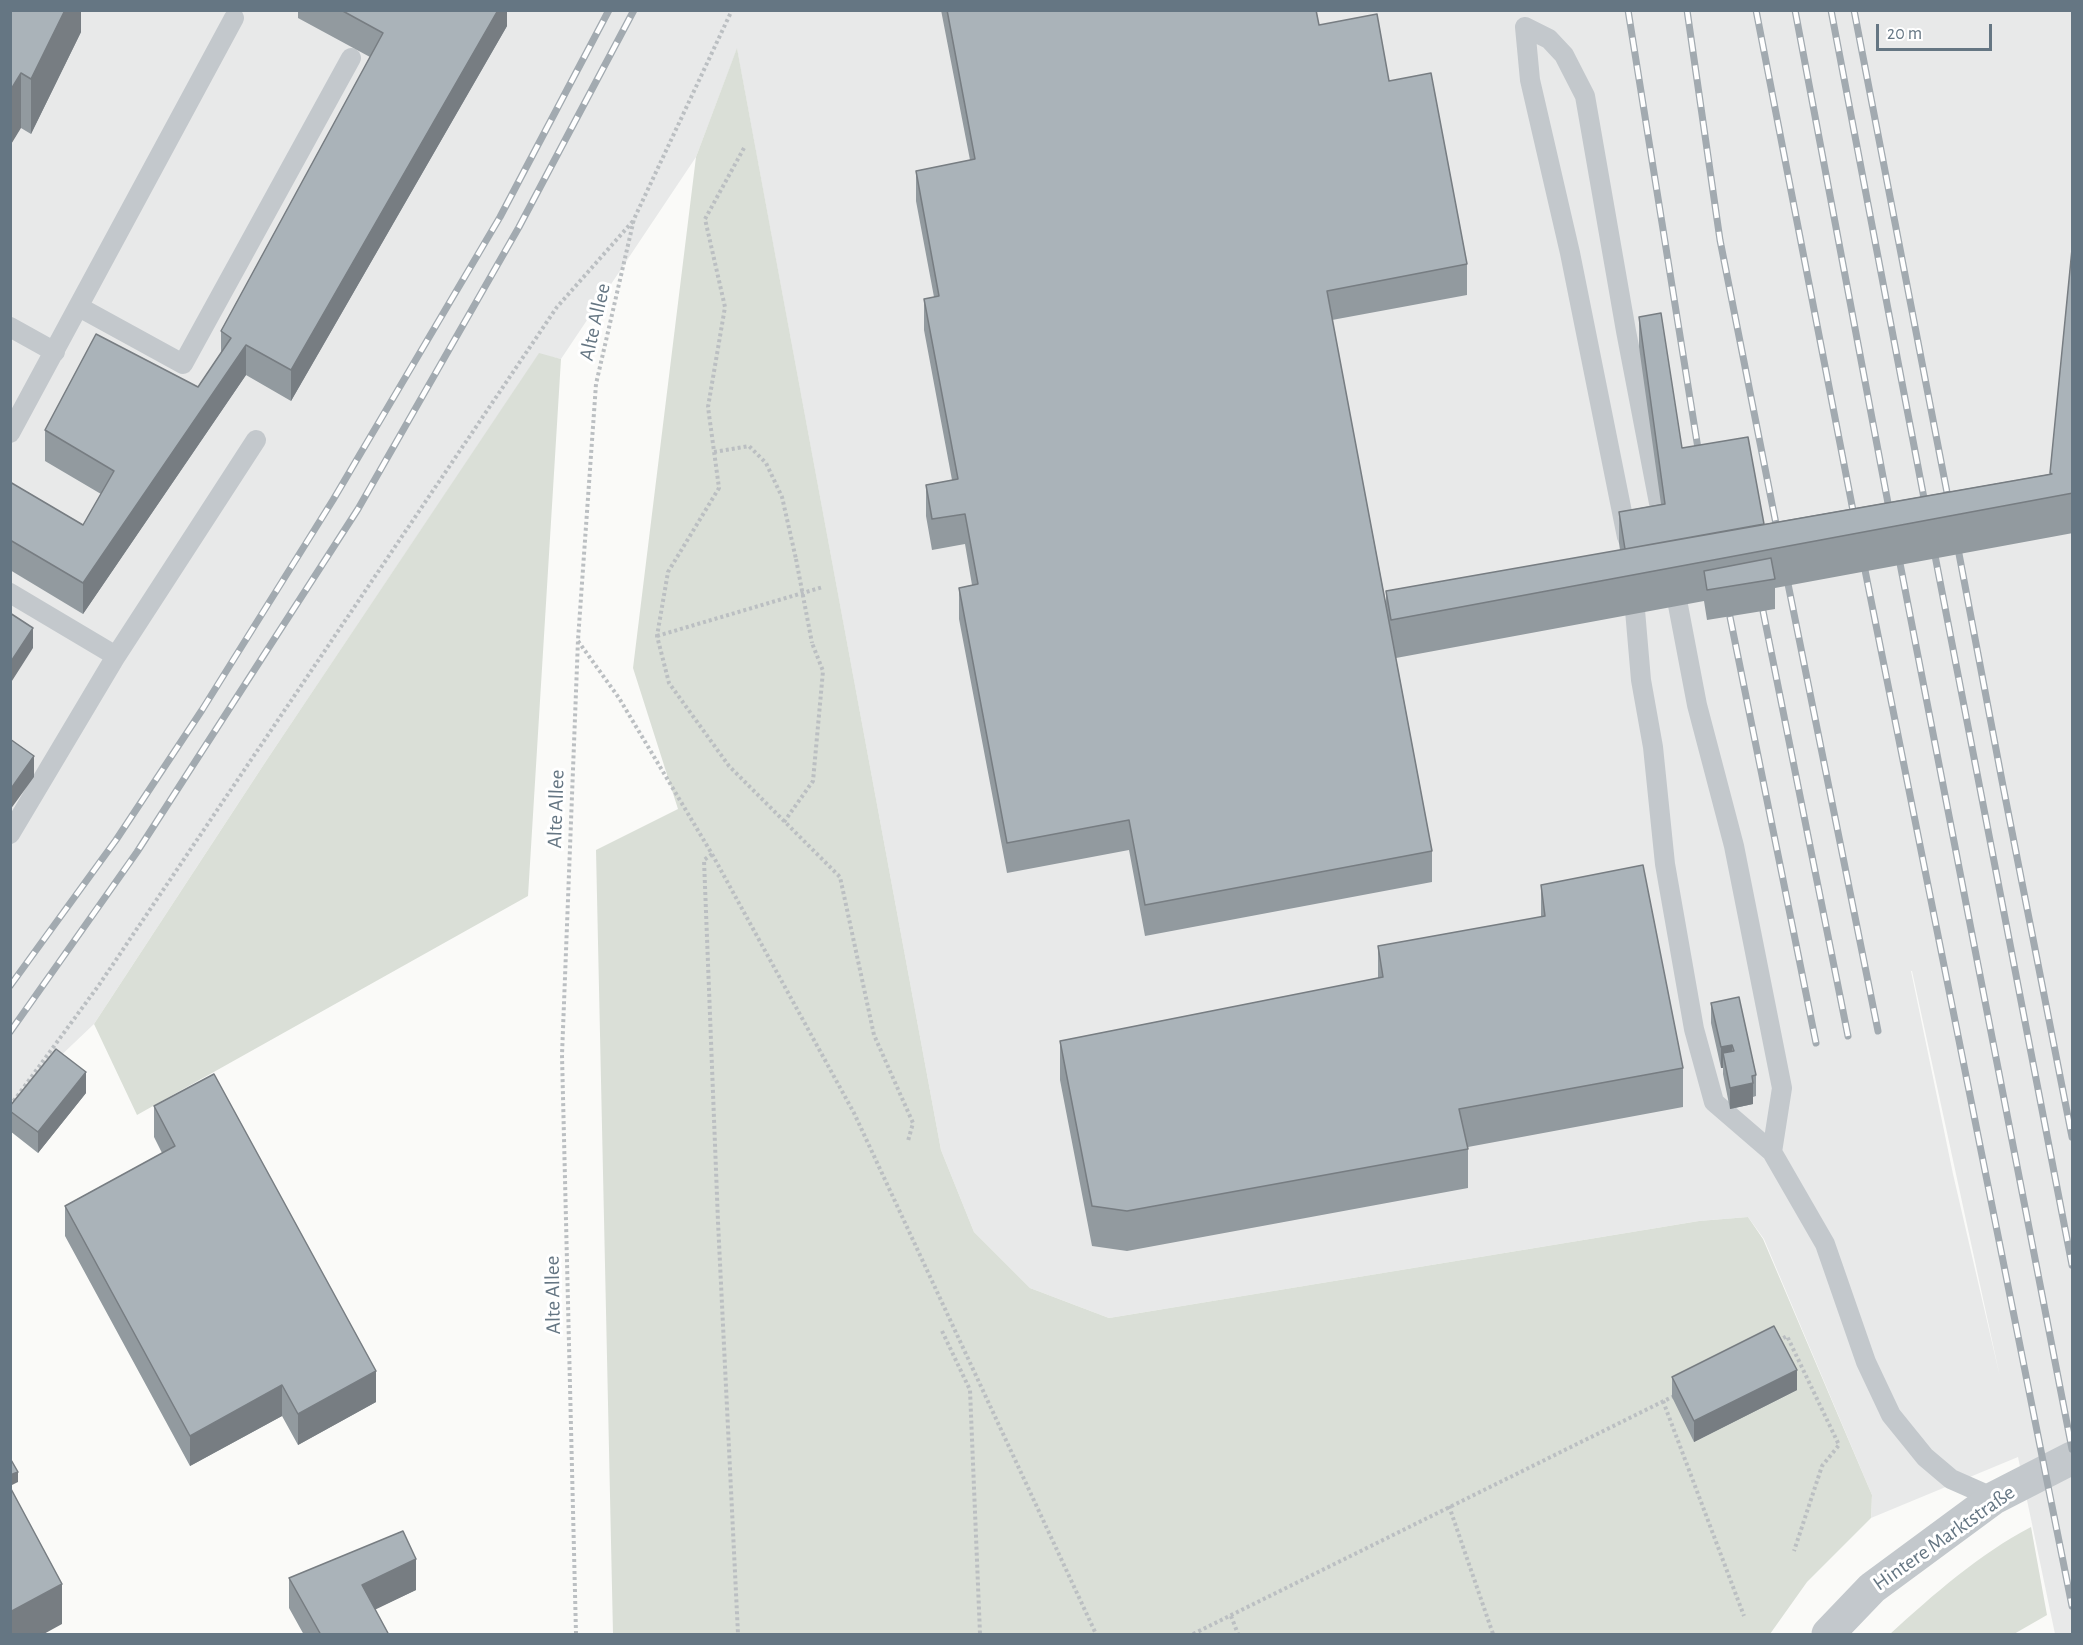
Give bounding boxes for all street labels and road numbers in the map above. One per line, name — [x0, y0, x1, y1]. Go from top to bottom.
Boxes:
street label: Alte Allee — [574, 281, 616, 363]
street label: Alte Allee — [542, 769, 570, 849]
street label: Alte Allee — [540, 1255, 566, 1335]
street label: Hintere Marktstraße — [1868, 1480, 2020, 1596]

